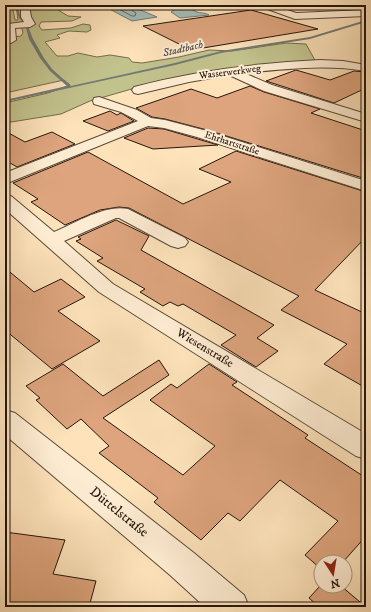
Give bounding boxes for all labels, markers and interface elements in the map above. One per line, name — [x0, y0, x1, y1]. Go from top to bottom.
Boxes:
water label: Stadtbach — [161, 38, 205, 61]
street label: Wasserwerkweg — [198, 62, 262, 82]
street label: Ehrhartstraße — [203, 128, 261, 158]
street label: Wiesenstraße — [173, 325, 236, 371]
street label: Düttelstraße — [86, 483, 152, 541]
north arrow — [313, 554, 353, 594]
text: N — [329, 575, 341, 591]

